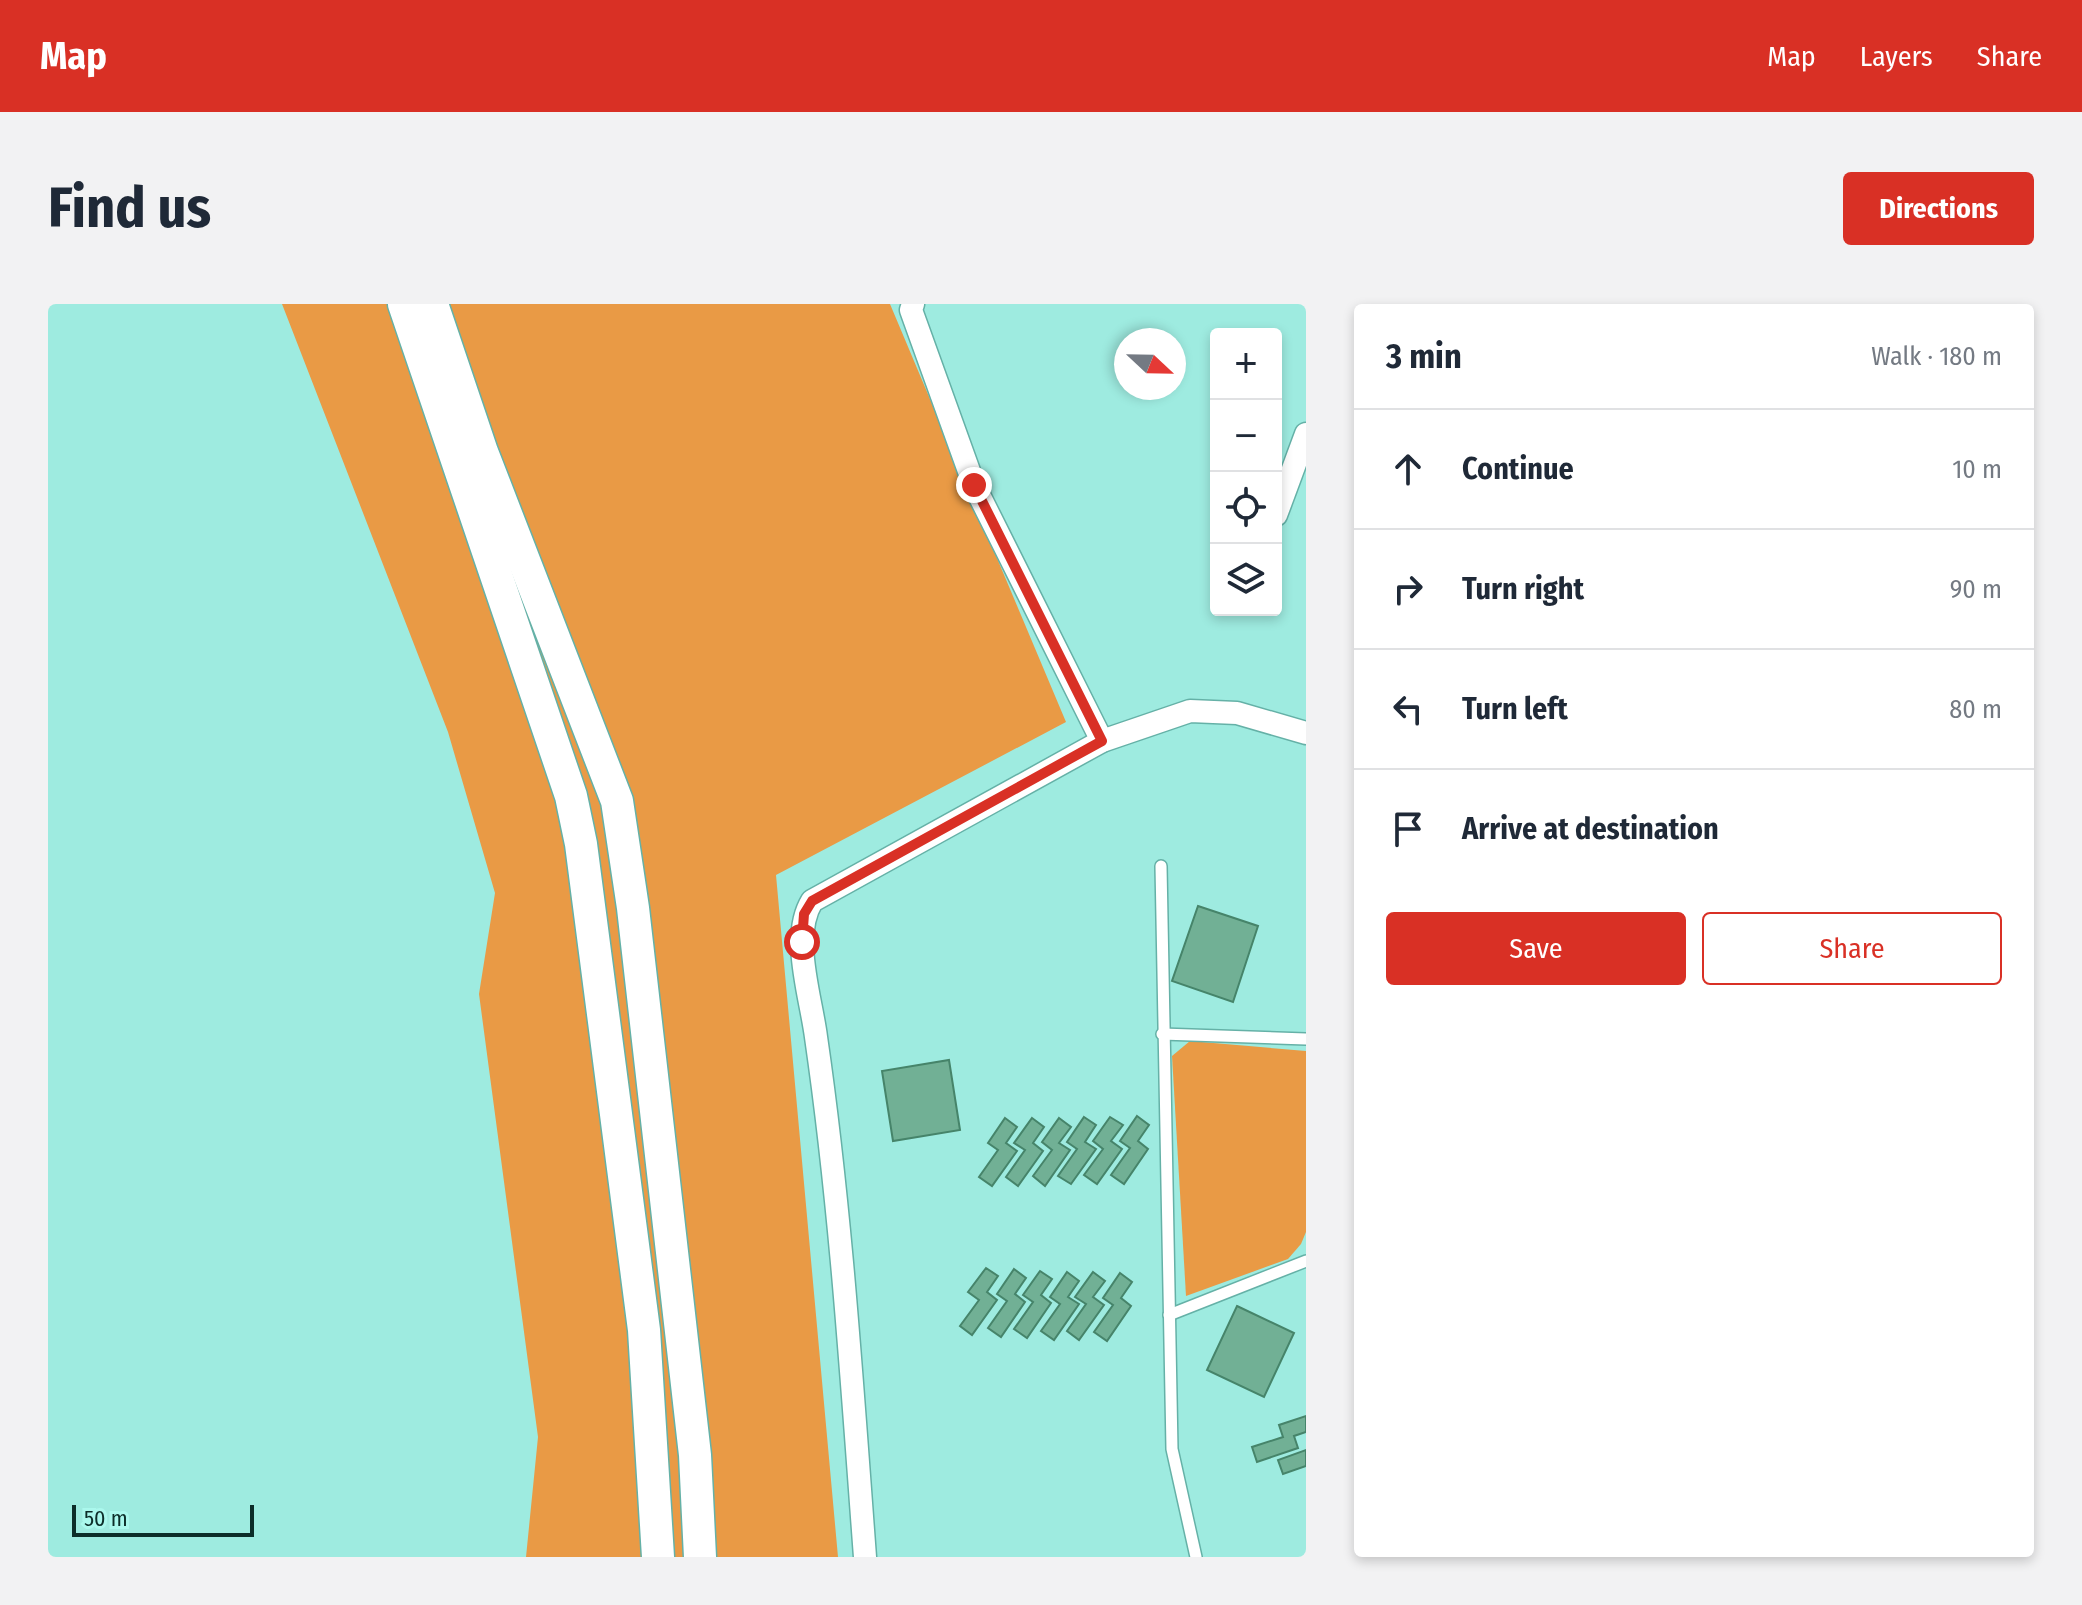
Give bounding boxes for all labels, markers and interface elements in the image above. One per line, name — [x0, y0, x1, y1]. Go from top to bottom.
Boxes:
text: Map — [40, 33, 107, 79]
text: Map — [1767, 40, 1816, 73]
text: Layers — [1860, 40, 1933, 73]
text: Share — [1977, 40, 2042, 73]
button: Directions — [1843, 172, 2034, 245]
text: Find us — [48, 175, 211, 242]
north arrow — [1114, 328, 1186, 400]
map controls — [1210, 328, 1282, 616]
button: + — [1210, 328, 1282, 400]
text: 3 min — [1386, 336, 1462, 377]
text: Walk · 180 m — [1871, 341, 2002, 372]
button: − — [1210, 400, 1282, 472]
icon: ahead — [1386, 447, 1430, 491]
text: Continue — [1462, 451, 1574, 487]
text: 10 m — [1952, 454, 2002, 485]
route end — [956, 467, 992, 503]
button: locate — [1210, 472, 1282, 544]
button: layers — [1210, 544, 1282, 616]
icon: right — [1386, 567, 1430, 611]
text: Turn right — [1462, 571, 1584, 607]
text: 90 m — [1950, 574, 2002, 605]
icon: left — [1386, 687, 1430, 731]
text: Turn left — [1462, 691, 1568, 727]
text: 80 m — [1949, 694, 2002, 725]
icon: arrive — [1386, 807, 1430, 851]
text: Arrive at destination — [1462, 811, 1719, 847]
button: Save — [1386, 912, 1686, 985]
button: Share — [1702, 912, 2002, 985]
route start — [784, 924, 820, 960]
scale bar — [72, 1501, 254, 1537]
text: 50 m — [84, 1505, 128, 1532]

